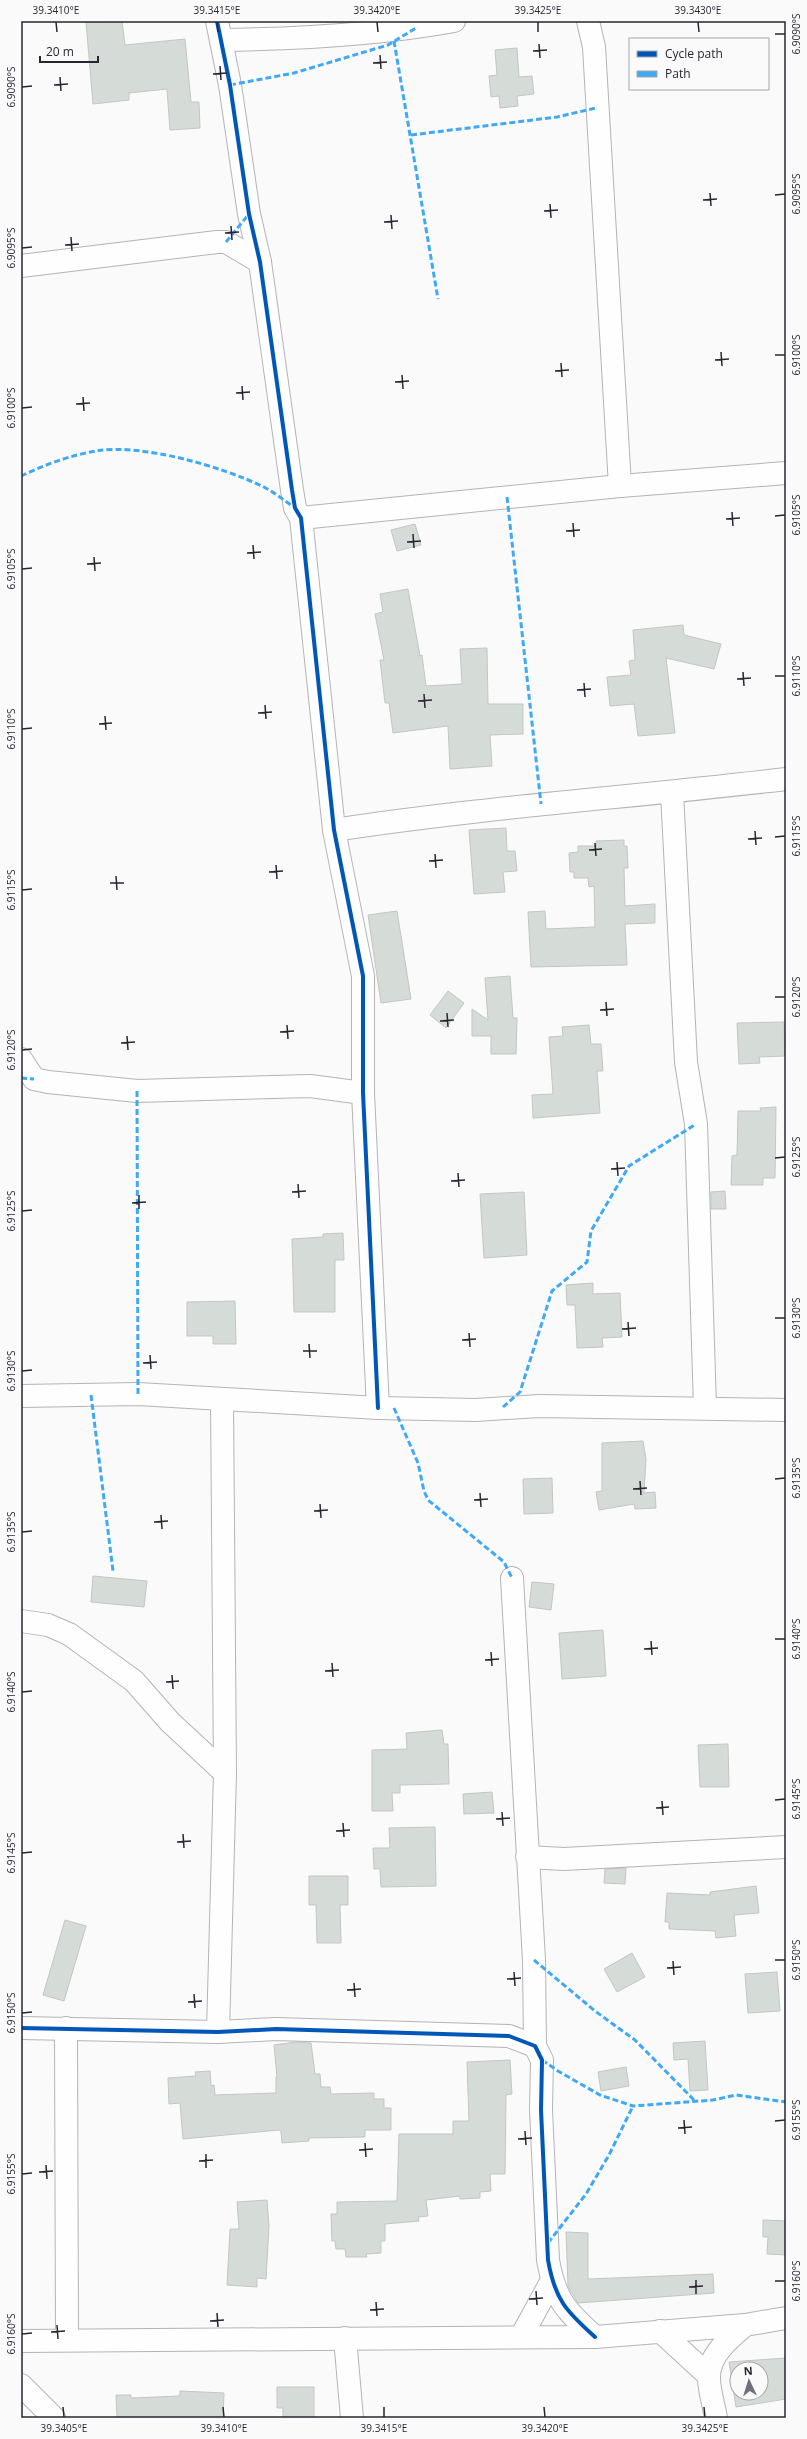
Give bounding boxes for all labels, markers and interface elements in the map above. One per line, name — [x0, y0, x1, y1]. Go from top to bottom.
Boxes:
text: 39.3410°E — [33, 3, 79, 17]
text: 39.3415°E — [194, 3, 240, 17]
text: 39.3420°E — [354, 3, 400, 17]
text: 39.3425°E — [515, 3, 561, 17]
text: 39.3430°E — [675, 3, 721, 17]
text: 6.9090°S — [789, 14, 803, 54]
scale bar — [40, 38, 98, 64]
legend — [629, 38, 769, 90]
text: 20 m — [46, 43, 74, 60]
text: Cycle path — [665, 45, 723, 62]
text: Path — [665, 65, 691, 82]
text: 6.9090°S — [4, 67, 18, 107]
text: 6.9095°S — [789, 174, 803, 214]
text: 6.9095°S — [4, 228, 18, 268]
text: 6.9100°S — [789, 335, 803, 375]
text: 6.9100°S — [4, 388, 18, 428]
text: 6.9105°S — [789, 495, 803, 535]
text: 6.9105°S — [4, 549, 18, 589]
text: 6.9110°S — [789, 656, 803, 696]
text: 6.9110°S — [4, 709, 18, 749]
text: 6.9115°S — [789, 816, 803, 856]
text: 6.9115°S — [4, 870, 18, 910]
text: 6.9120°S — [789, 977, 803, 1017]
text: 6.9120°S — [4, 1030, 18, 1070]
text: 6.9125°S — [789, 1137, 803, 1177]
text: 6.9125°S — [4, 1191, 18, 1231]
text: 6.9130°S — [789, 1298, 803, 1338]
text: 6.9130°S — [4, 1351, 18, 1391]
text: 6.9135°S — [789, 1458, 803, 1498]
text: 6.9135°S — [4, 1512, 18, 1552]
text: 6.9140°S — [789, 1619, 803, 1659]
text: 6.9140°S — [4, 1672, 18, 1712]
text: 6.9145°S — [789, 1779, 803, 1819]
text: 6.9145°S — [4, 1833, 18, 1873]
text: 6.9150°S — [789, 1940, 803, 1980]
text: 6.9150°S — [4, 1993, 18, 2033]
text: 6.9155°S — [789, 2100, 803, 2140]
text: 6.9155°S — [4, 2154, 18, 2194]
text: 6.9160°S — [789, 2261, 803, 2301]
text: 6.9160°S — [4, 2314, 18, 2354]
north arrow — [729, 2361, 769, 2401]
text: N — [743, 2363, 753, 2378]
text: 39.3405°E — [41, 2421, 87, 2435]
text: 39.3410°E — [201, 2421, 247, 2435]
text: 39.3415°E — [361, 2421, 407, 2435]
text: 39.3420°E — [522, 2421, 568, 2435]
text: 39.3425°E — [682, 2421, 728, 2435]

